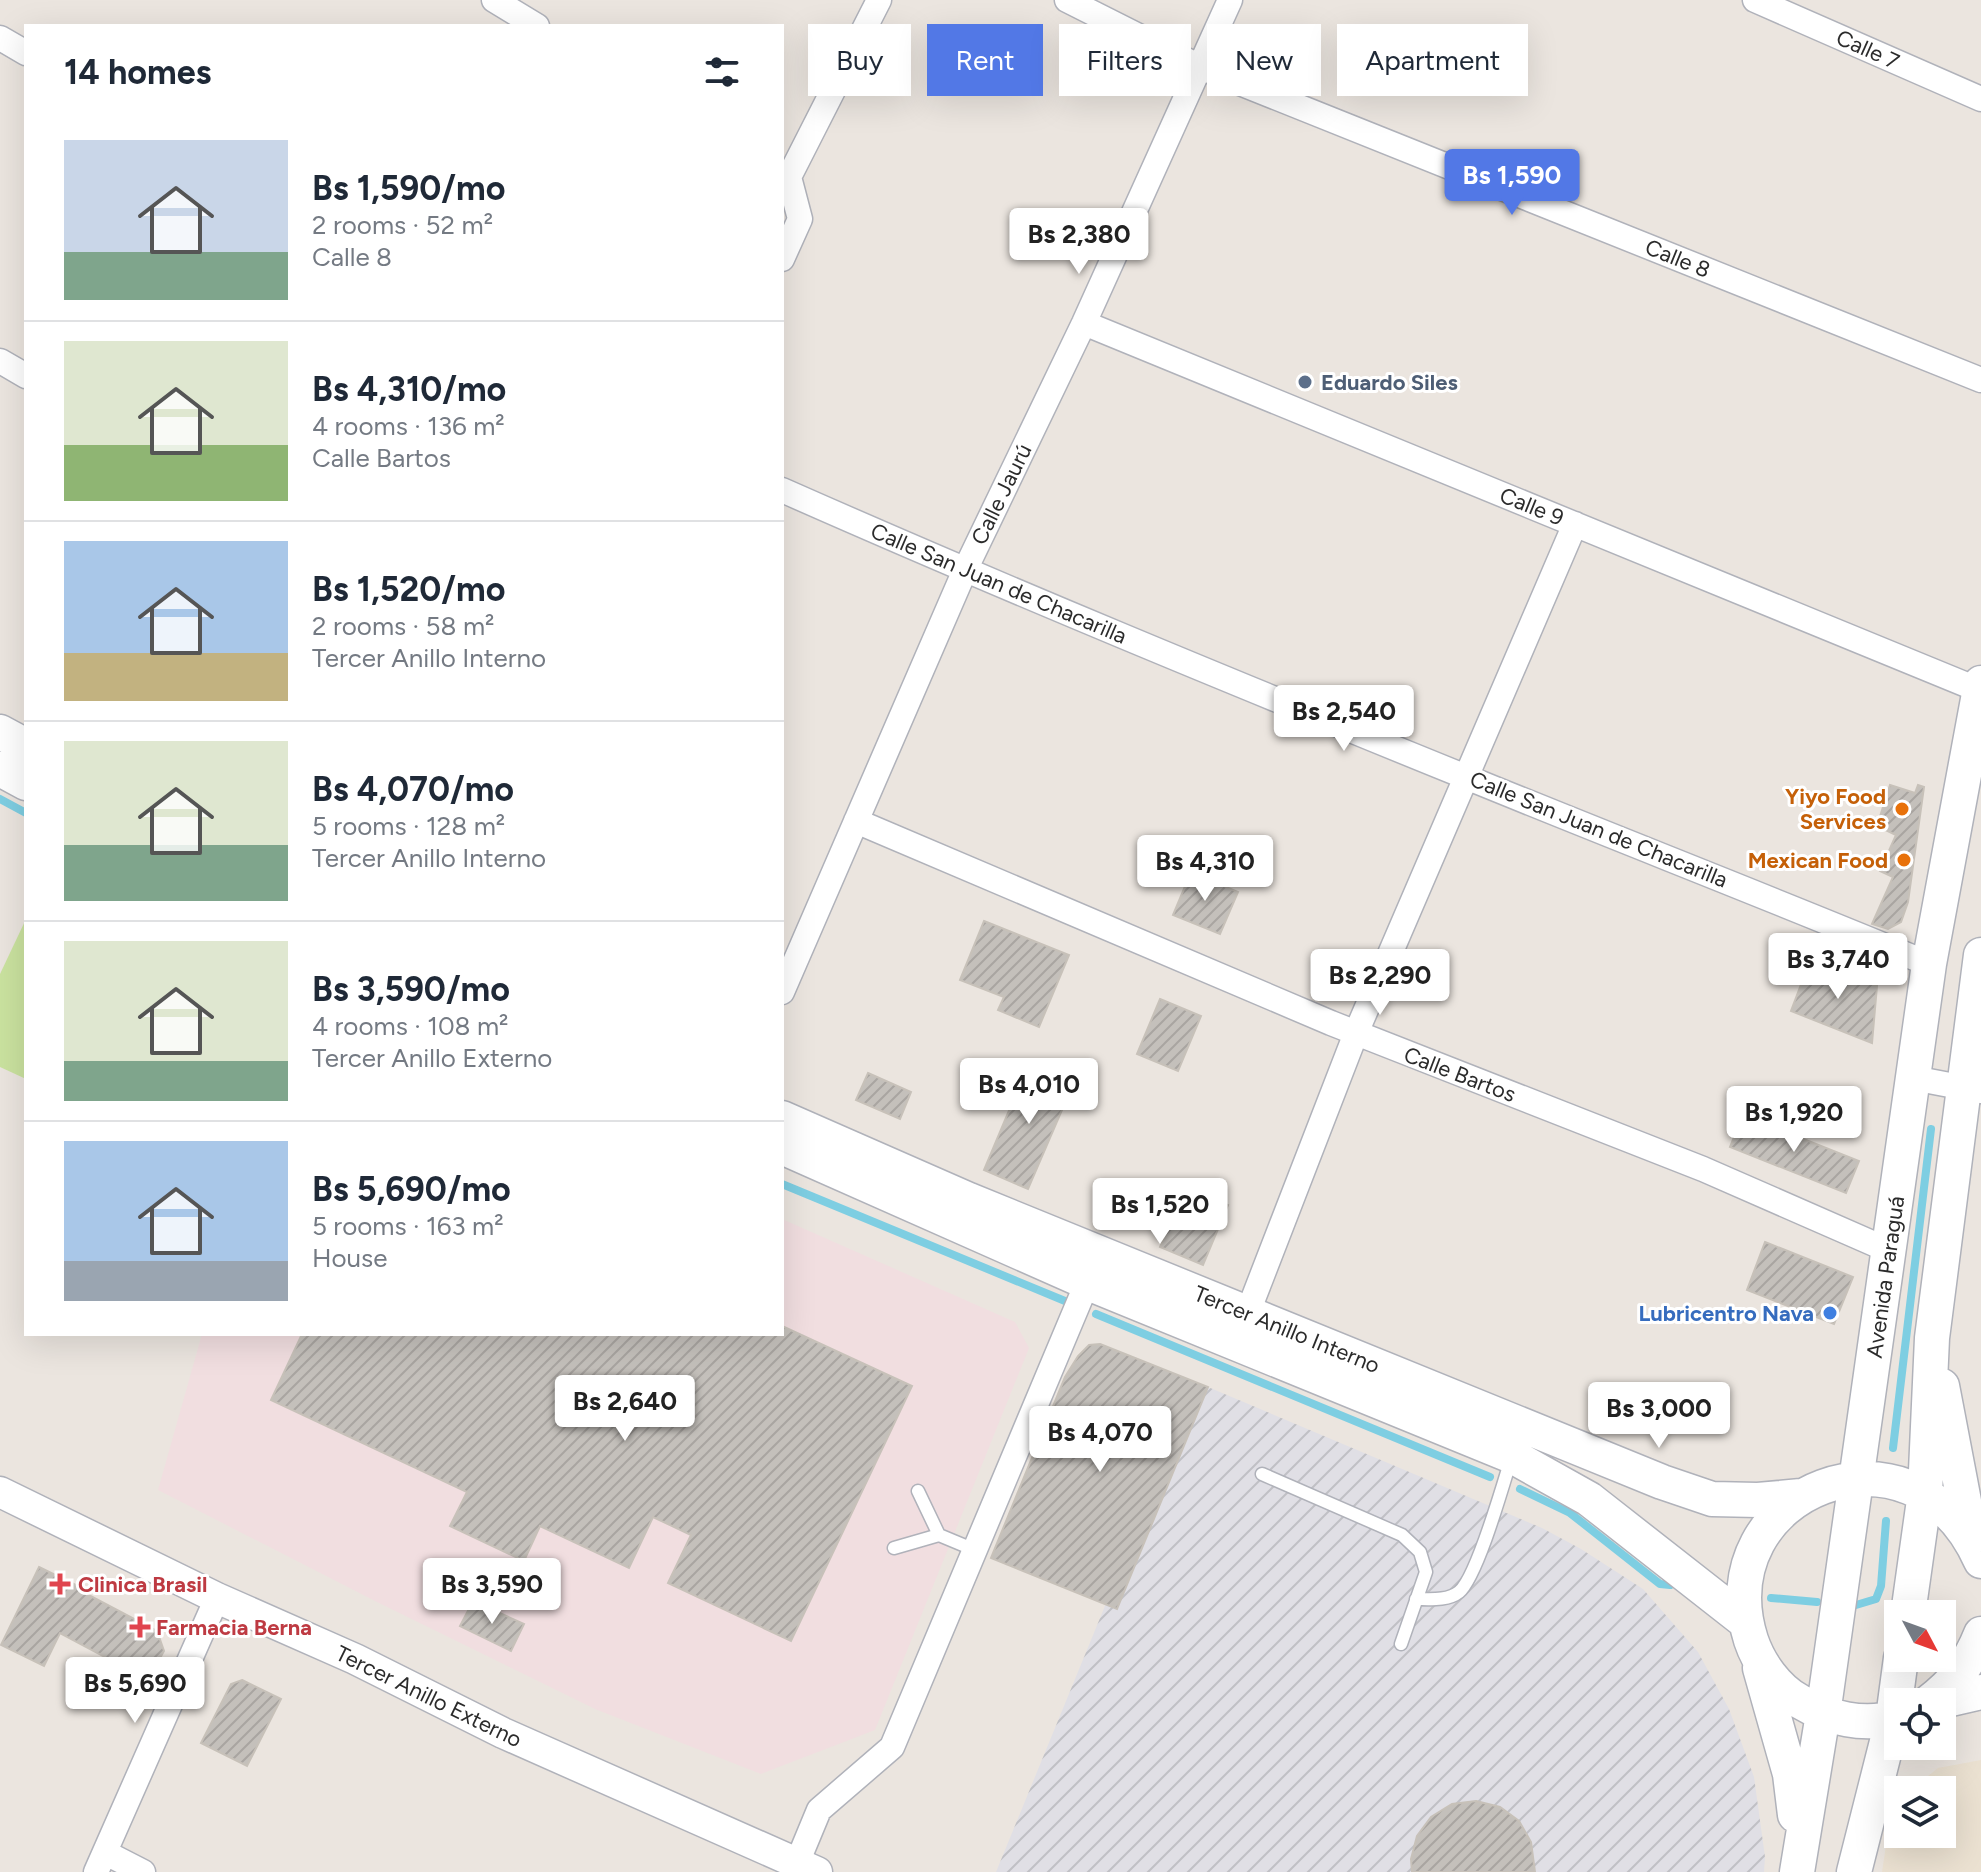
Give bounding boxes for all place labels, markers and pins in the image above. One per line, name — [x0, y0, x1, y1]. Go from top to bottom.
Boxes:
pin: Bs 1,590 — [1429, 149, 1595, 217]
pin: Bs 2,380 — [996, 208, 1162, 276]
place label: Eduardo Siles — [1321, 369, 1458, 396]
marker: Eduardo Siles — [1296, 373, 1314, 391]
pin: Bs 2,540 — [1261, 685, 1427, 753]
place label: Yiyo Food Services — [1785, 783, 1886, 835]
marker: Yiyo Food Services — [1893, 800, 1911, 818]
pin: Bs 4,310 — [1122, 835, 1288, 903]
place label: Mexican Food — [1748, 847, 1888, 874]
marker: Mexican Food — [1895, 851, 1913, 869]
pin: Bs 3,740 — [1755, 933, 1921, 1001]
pin: Bs 2,290 — [1297, 949, 1463, 1017]
pin: Bs 4,010 — [946, 1058, 1112, 1126]
pin: Bs 1,920 — [1711, 1086, 1877, 1154]
pin: Bs 1,520 — [1077, 1178, 1243, 1246]
place label: Lubricentro Nava — [1639, 1300, 1814, 1327]
marker: Lubricentro Nava — [1821, 1304, 1839, 1322]
pin: Bs 2,640 — [542, 1375, 708, 1443]
pin: Bs 3,000 — [1576, 1382, 1742, 1450]
pin: Bs 4,070 — [1017, 1406, 1183, 1474]
pin: Bs 3,590 — [409, 1558, 575, 1626]
place label: Clinica Brasil — [78, 1571, 207, 1598]
marker: Clinica Brasil — [49, 1573, 71, 1595]
place label: Farmacia Berna — [156, 1614, 312, 1641]
marker: Farmacia Berna — [131, 1618, 149, 1636]
pin: Bs 5,690 — [52, 1657, 218, 1725]

